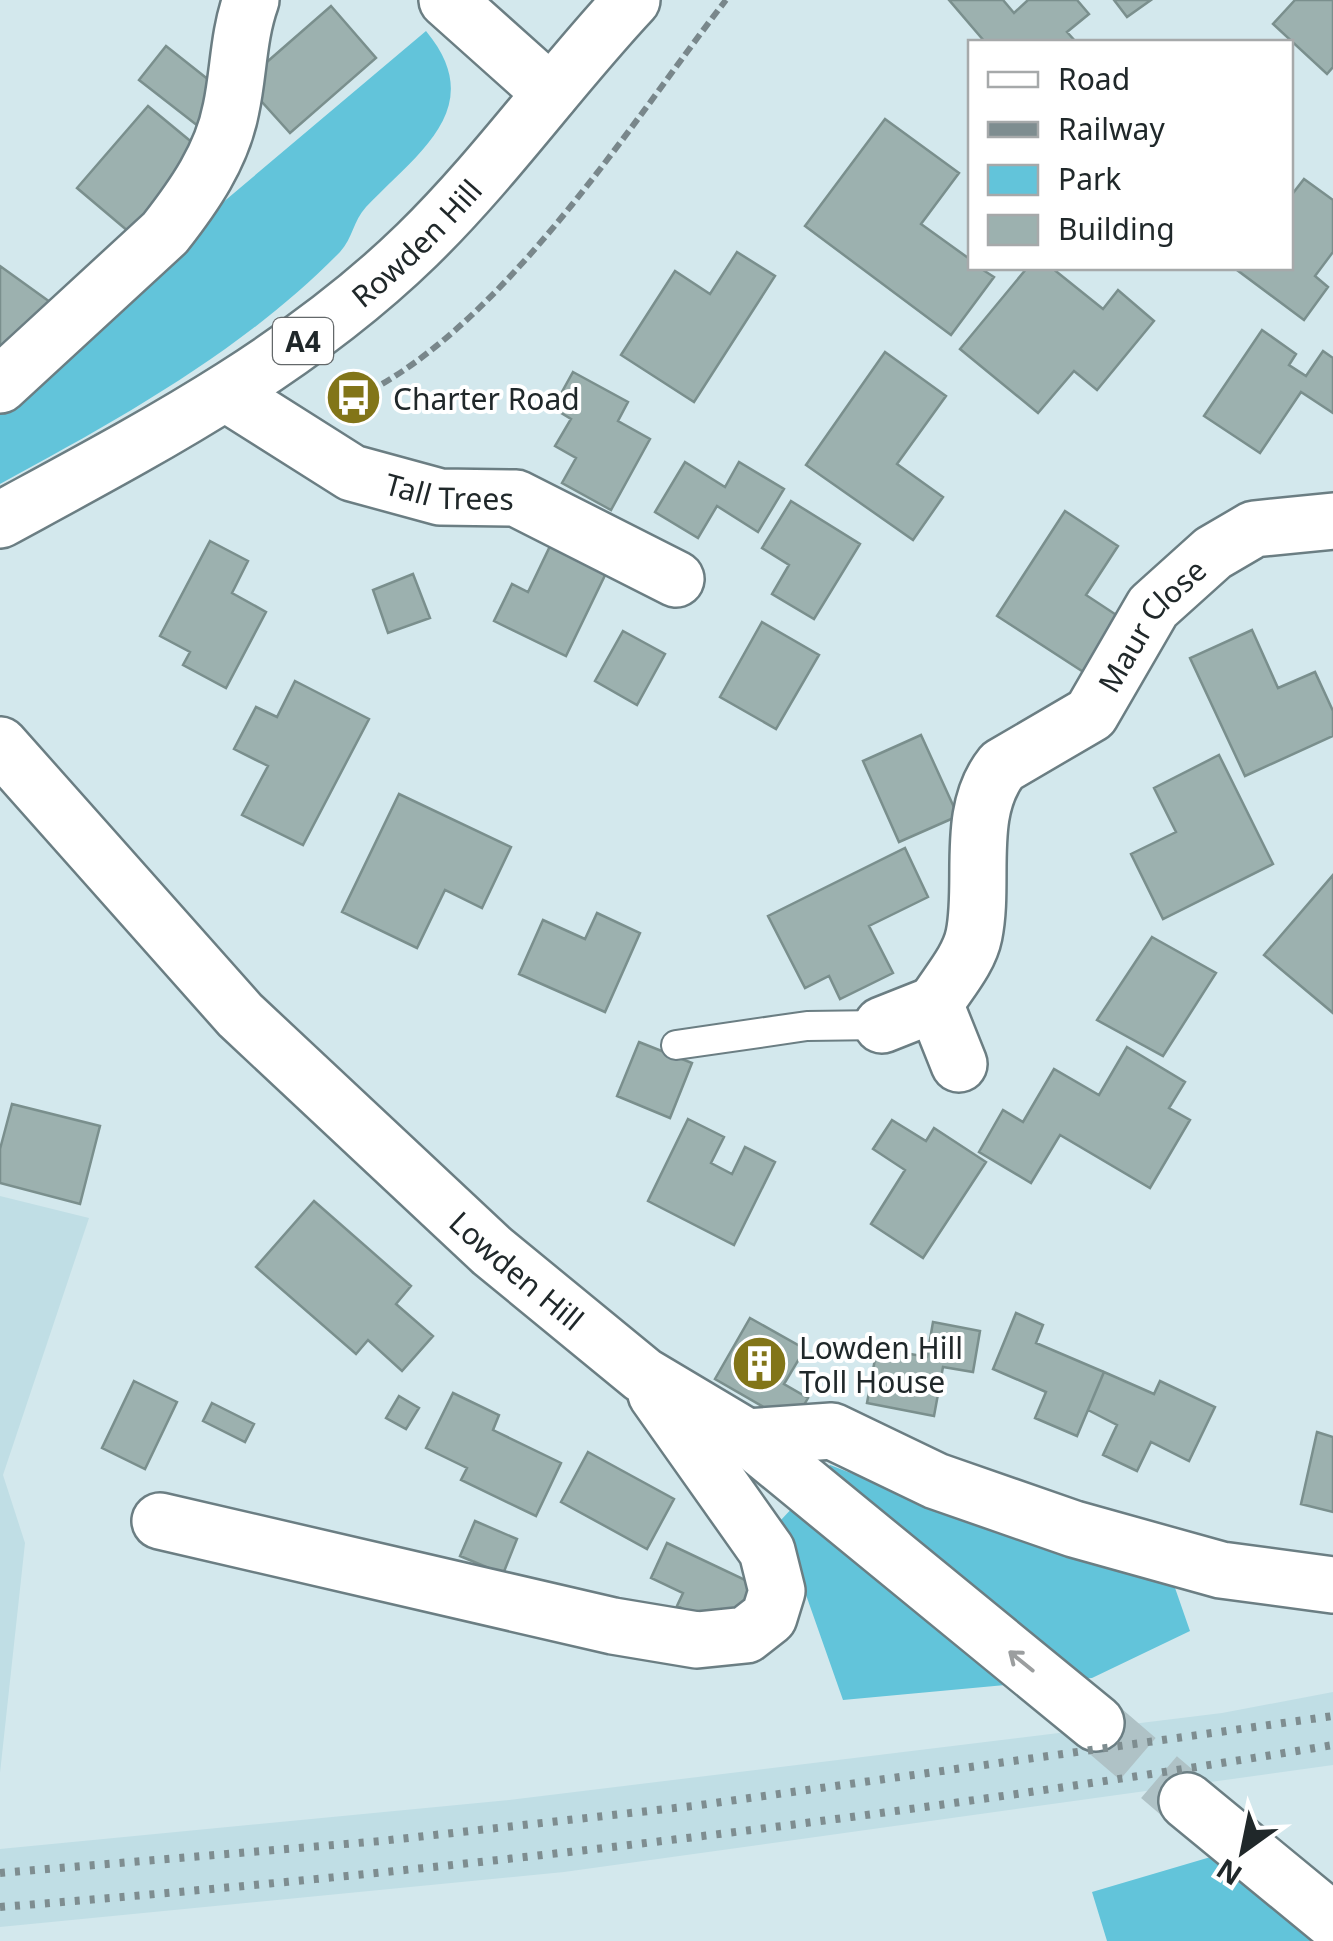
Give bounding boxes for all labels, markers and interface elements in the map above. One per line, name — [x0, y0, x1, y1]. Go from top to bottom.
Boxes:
legend — [968, 40, 1293, 270]
text: Road — [1058, 58, 1130, 99]
text: Railway — [1058, 108, 1165, 149]
text: Park — [1058, 158, 1121, 199]
street label: Rowden Hill — [342, 170, 490, 316]
text: Building — [1058, 208, 1175, 249]
road number: A4 — [273, 318, 333, 364]
bus stop icon: Charter Road — [324, 368, 384, 428]
place label: Charter Road — [393, 378, 580, 419]
street label: Tall Trees — [381, 463, 514, 518]
street label: Maur Close — [1088, 549, 1214, 700]
street label: Lowden Hill — [441, 1201, 593, 1339]
place label: Lowden Hill Toll House — [799, 1327, 963, 1402]
building icon: Lowden Hill Toll House — [730, 1334, 790, 1394]
one-way arrow — [1008, 1650, 1034, 1672]
north arrow — [1193, 1801, 1293, 1901]
text: N — [1209, 1851, 1249, 1895]

